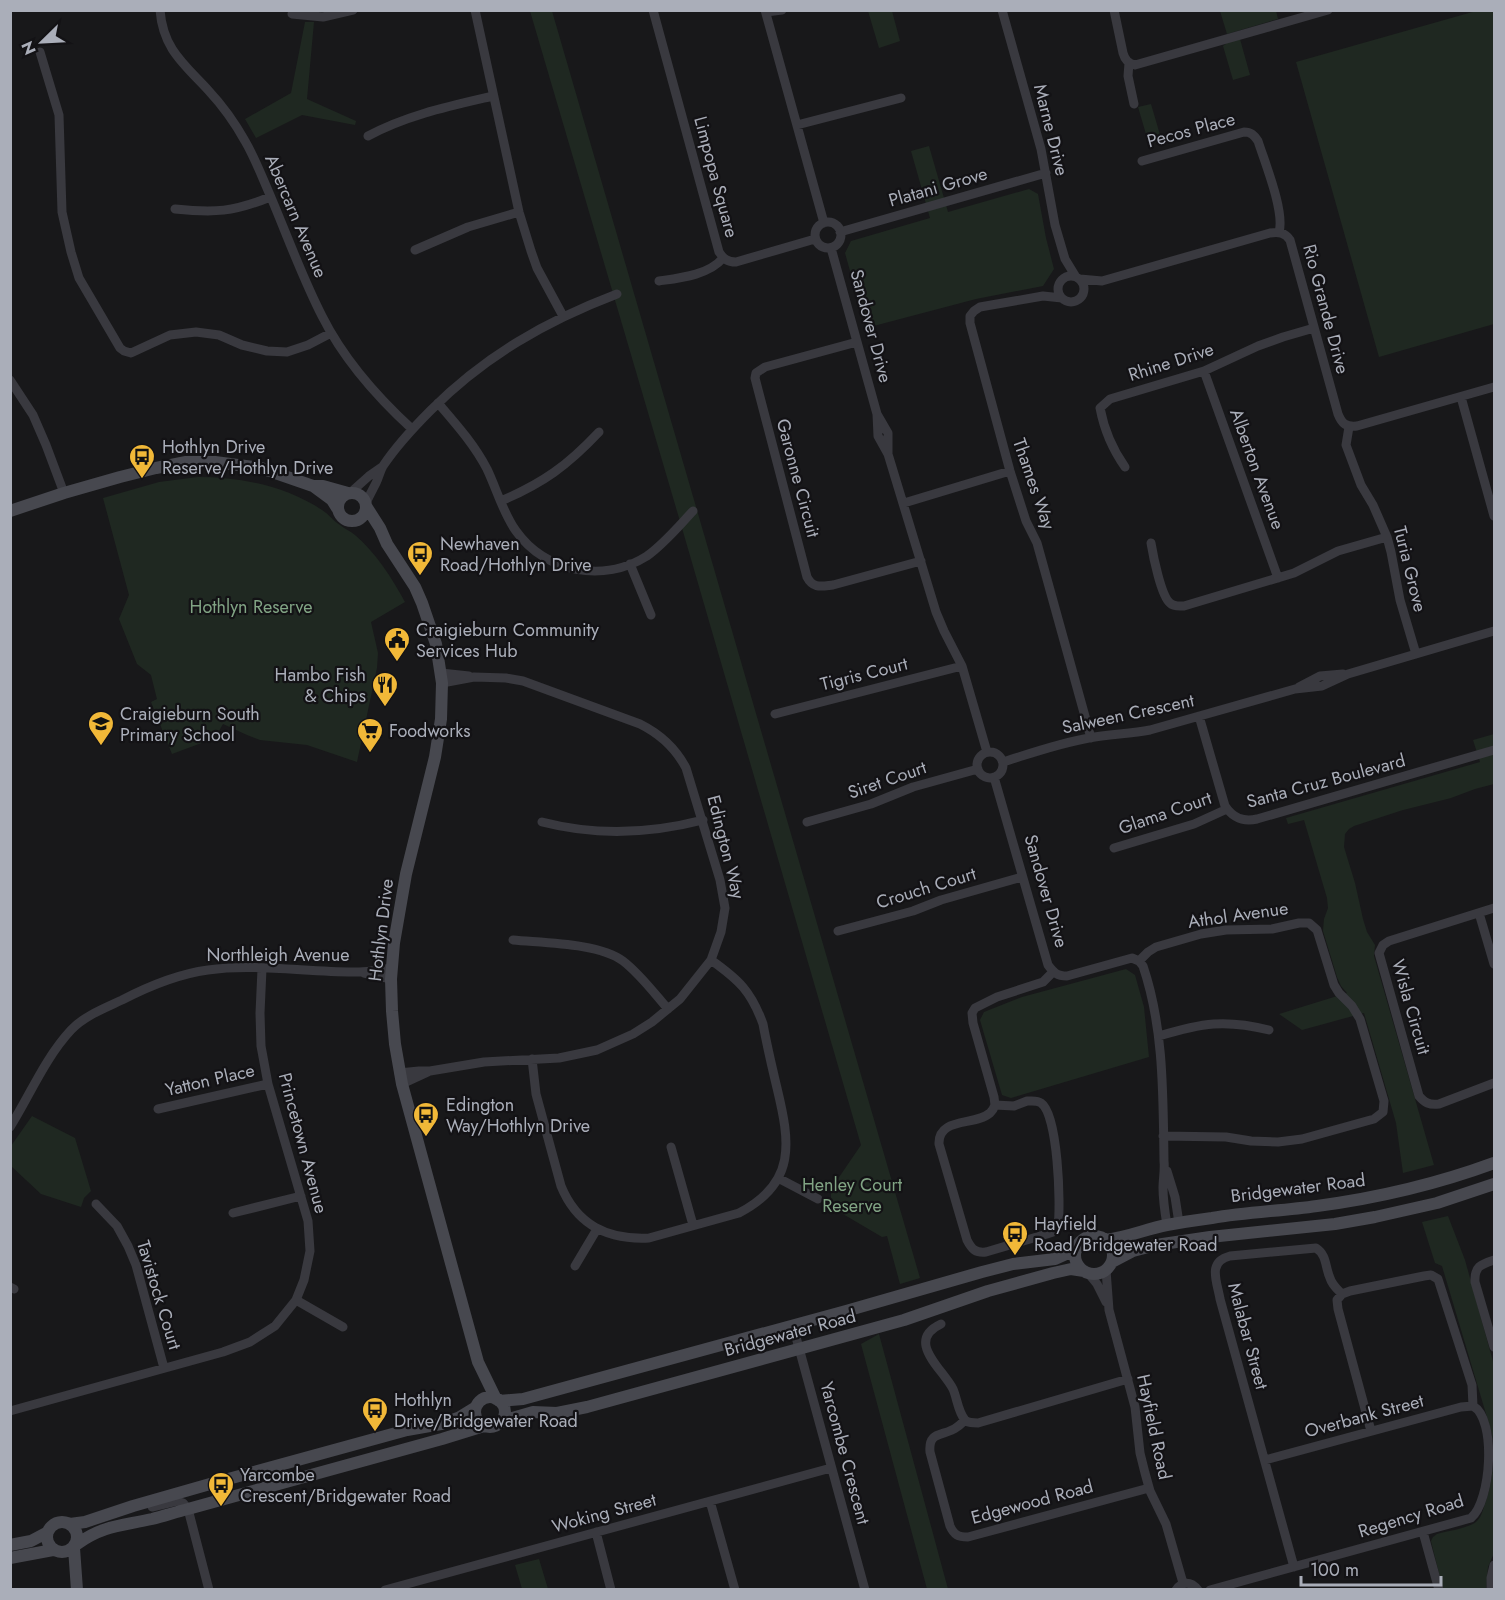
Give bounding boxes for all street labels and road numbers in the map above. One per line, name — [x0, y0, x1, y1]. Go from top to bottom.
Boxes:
street label: Marne Drive — [1027, 81, 1075, 179]
street label: Pecos Place — [1144, 106, 1238, 154]
street label: Limpopa Square — [687, 113, 745, 241]
street label: Abercarn Avenue — [258, 150, 334, 282]
street label: Platani Grove — [886, 161, 990, 213]
street label: Rio Grande Drive — [1296, 241, 1356, 377]
street label: Sandover Drive — [843, 266, 899, 386]
street label: Rhine Drive — [1125, 336, 1217, 388]
street label: Alberton Avenue — [1223, 405, 1291, 533]
street label: Garonne Circuit — [770, 416, 827, 541]
street label: Thames Way — [1006, 435, 1062, 533]
street label: Turia Grove — [1387, 523, 1433, 615]
street label: Tigris Court — [818, 650, 911, 697]
street label: Salween Crescent — [1060, 687, 1197, 741]
street label: Santa Cruz Boulevard — [1244, 747, 1408, 815]
street label: Siret Court — [844, 754, 930, 806]
street label: Glama Court — [1115, 785, 1216, 841]
street label: Edington Way — [701, 792, 751, 902]
street label: Sandover Drive — [1017, 832, 1075, 950]
street label: Crouch Court — [873, 860, 980, 916]
street label: Hothlyn Drive — [362, 877, 400, 983]
street label: Athol Avenue — [1186, 895, 1290, 935]
street label: Northleigh Avenue — [207, 942, 350, 968]
street label: Wisla Circuit — [1385, 956, 1437, 1058]
street label: Yatton Place — [163, 1057, 257, 1103]
street label: Princetown Avenue — [272, 1070, 334, 1216]
street label: Bridgewater Road — [1229, 1167, 1367, 1209]
street label: Tavistock Court — [130, 1237, 188, 1354]
street label: Malabar Street — [1221, 1280, 1275, 1393]
street label: Bridgewater Road — [721, 1303, 859, 1363]
street label: Hayfield Road — [1130, 1372, 1178, 1482]
street label: Yarcombe Crescent — [813, 1379, 877, 1528]
street label: Overbank Street — [1302, 1387, 1427, 1444]
street label: Edgewood Road — [968, 1473, 1096, 1531]
street label: Woking Street — [549, 1486, 660, 1539]
street label: Regency Road — [1355, 1488, 1467, 1544]

